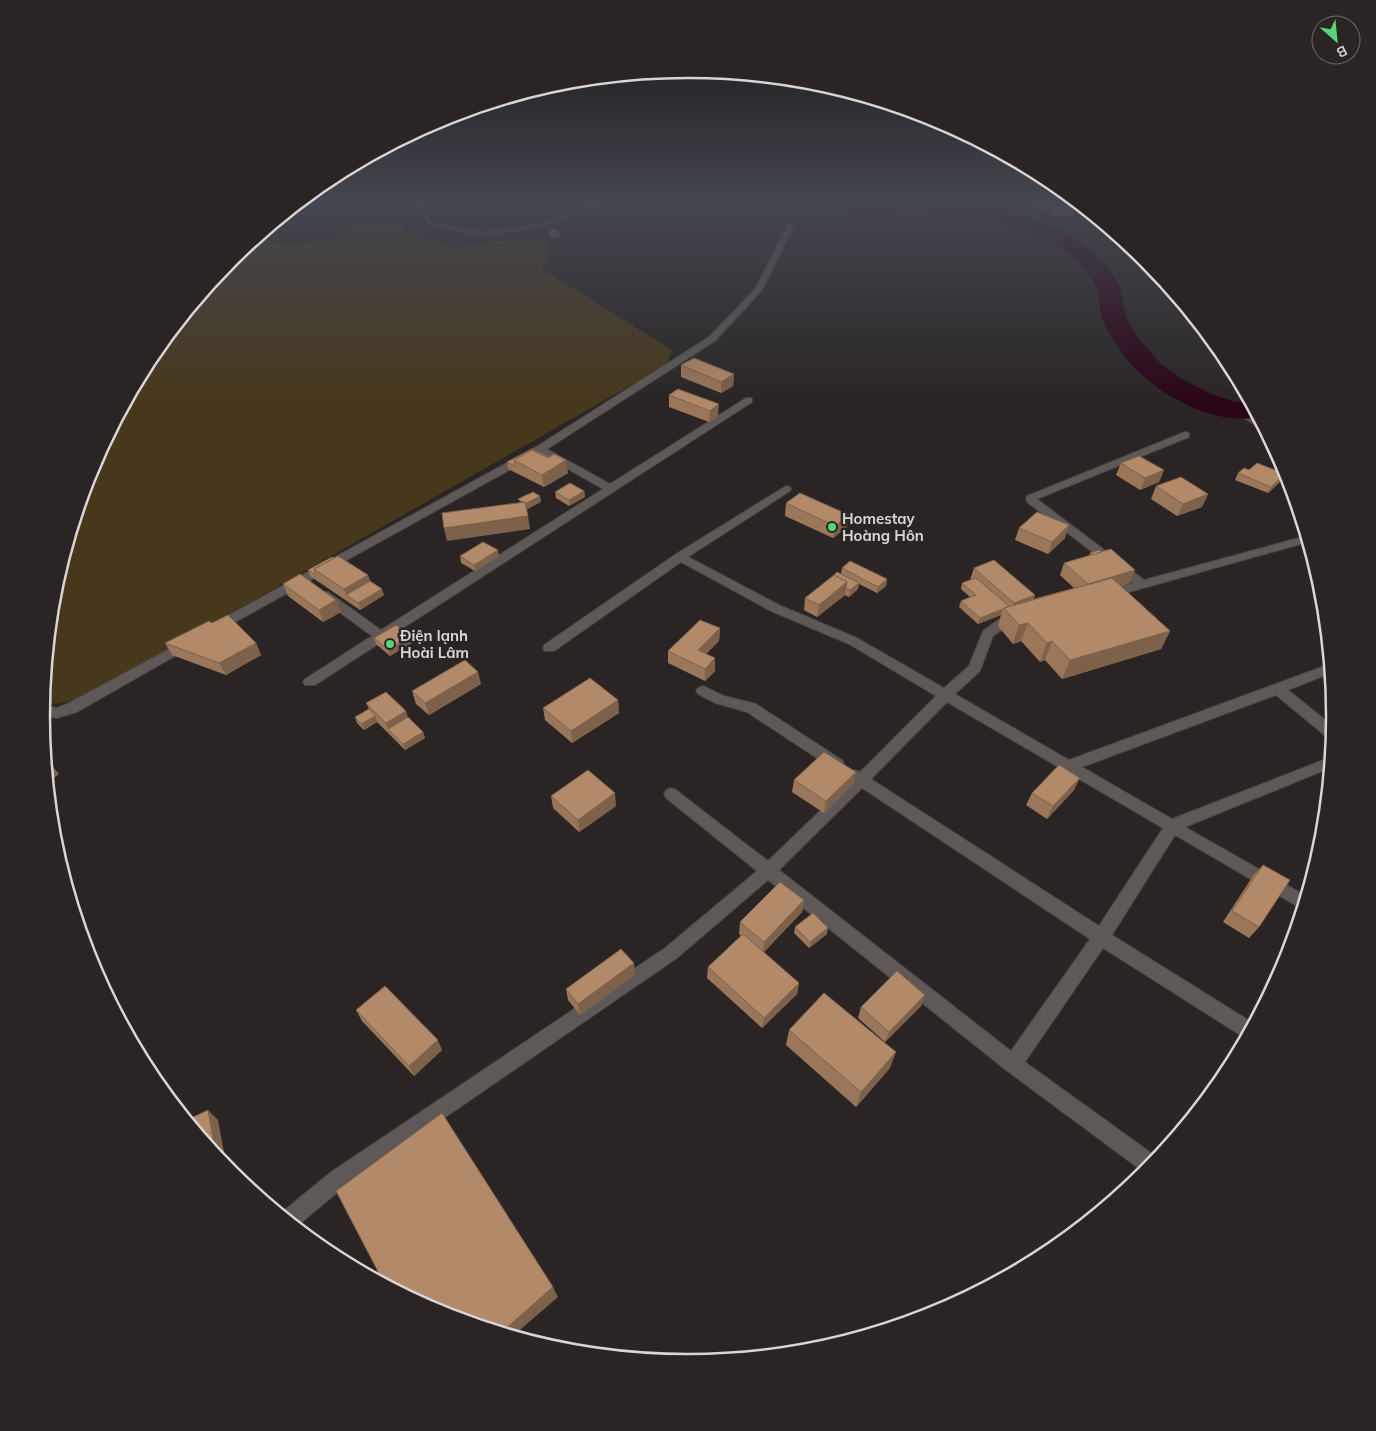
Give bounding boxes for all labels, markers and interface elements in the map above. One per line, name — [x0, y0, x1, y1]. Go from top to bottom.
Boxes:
north arrow — [1311, 15, 1361, 65]
text: B — [1333, 41, 1350, 62]
place label: Homestay Hoàng Hôn — [842, 509, 924, 545]
marker: Homestay Hoàng Hôn — [826, 521, 838, 533]
place label: Điện lạnh Hoài Lâm — [399, 626, 469, 662]
marker: Điện lạnh Hoài Lâm — [384, 638, 396, 650]

